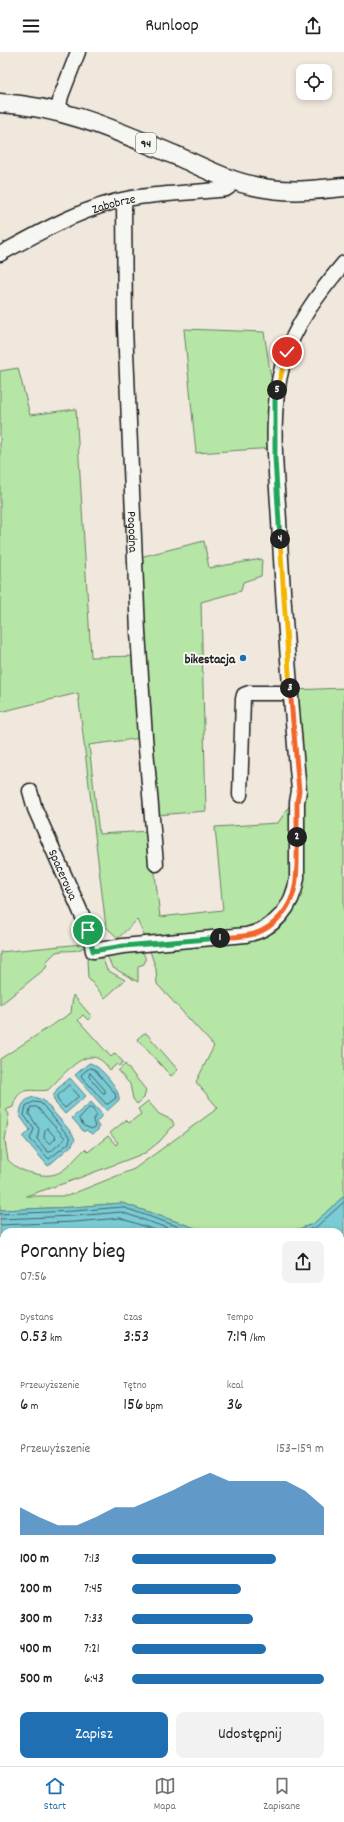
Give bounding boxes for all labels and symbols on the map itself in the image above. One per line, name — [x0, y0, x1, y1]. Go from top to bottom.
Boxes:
road number: 94 — [136, 133, 156, 153]
street label: Zabobrze — [90, 191, 137, 220]
pin — [270, 335, 304, 369]
pin: 5 — [267, 380, 287, 400]
street label: Pogodna — [121, 511, 142, 554]
pin: 4 — [270, 529, 290, 549]
place label: bikestacja — [185, 651, 236, 670]
marker: bikestacja — [238, 653, 248, 663]
pin: 3 — [280, 678, 300, 698]
pin: 2 — [287, 827, 307, 847]
street label: Spacerowa — [42, 847, 82, 905]
pin — [71, 913, 105, 947]
pin: 1 — [210, 928, 230, 948]

